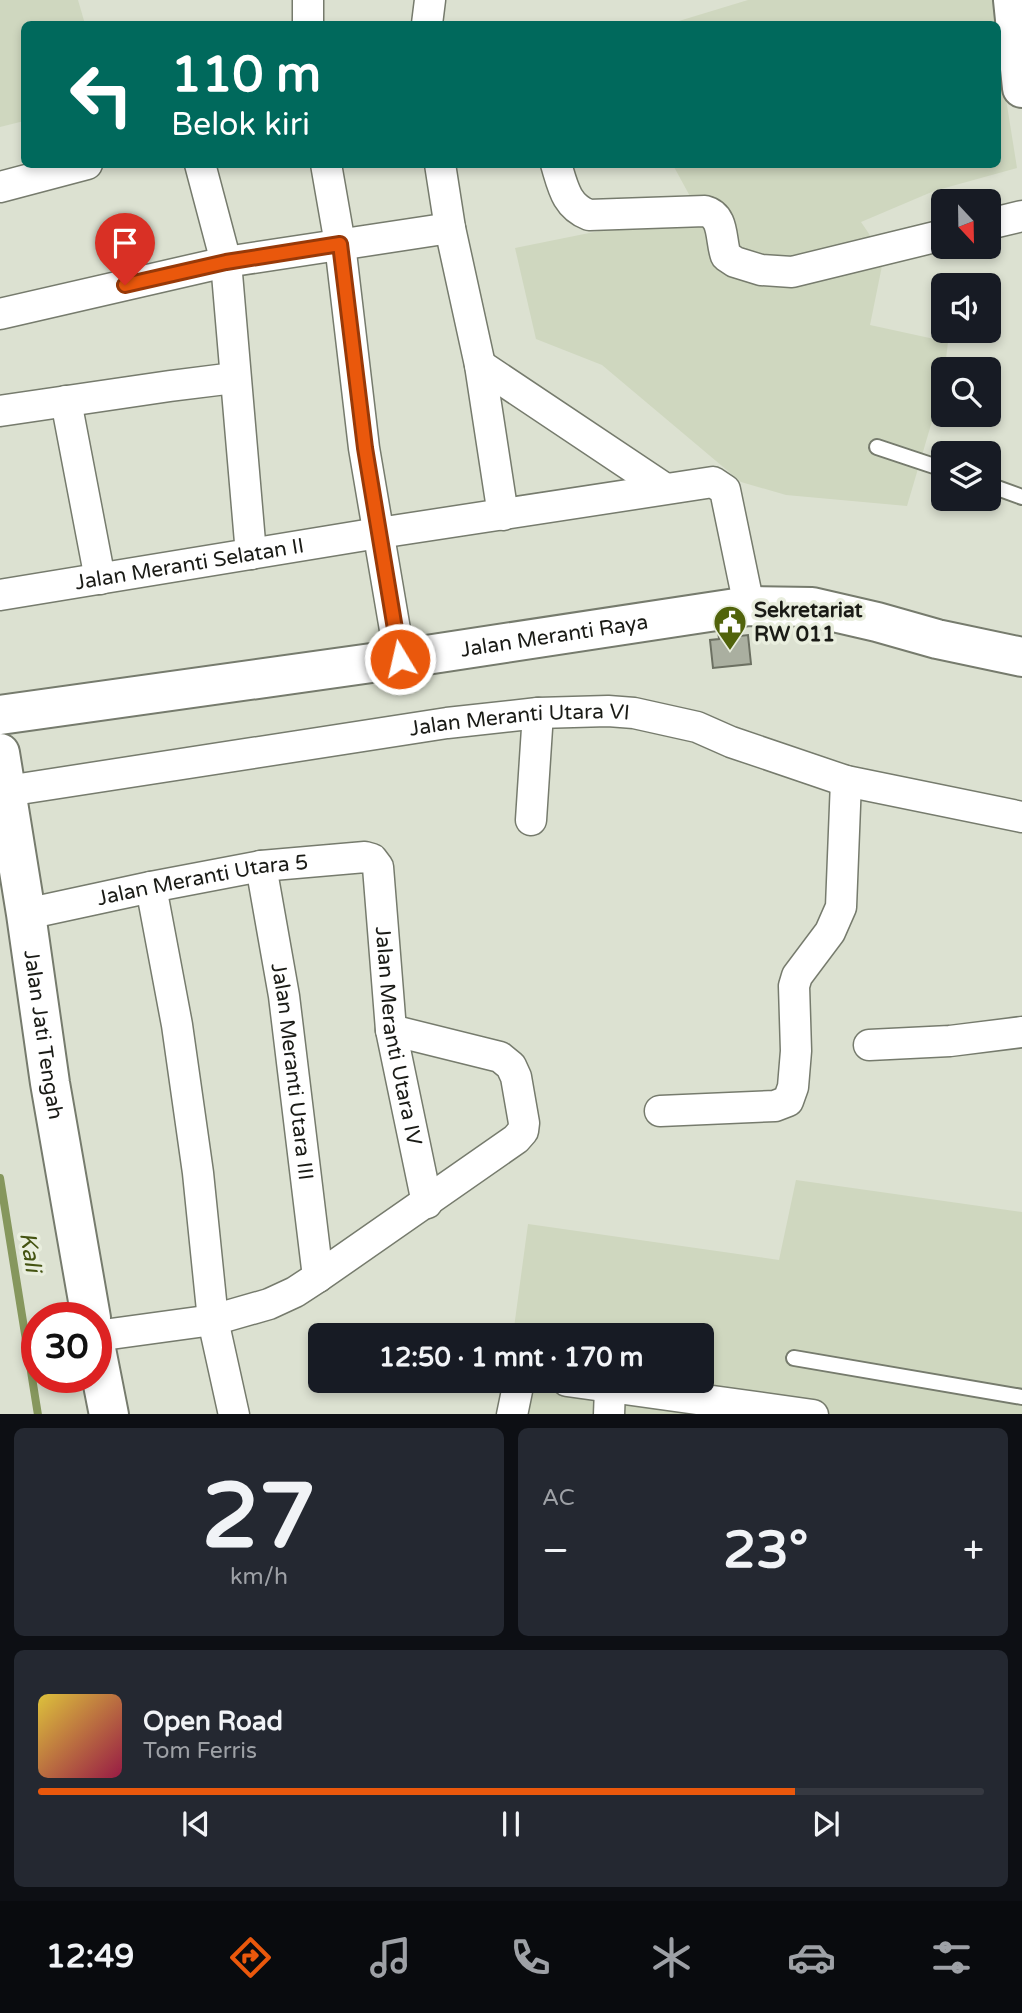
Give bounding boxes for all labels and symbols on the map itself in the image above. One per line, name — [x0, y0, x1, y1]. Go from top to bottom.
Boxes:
north arrow — [931, 189, 1001, 259]
pin — [95, 213, 155, 285]
street label: Jalan Meranti Selatan II — [73, 533, 306, 596]
place label: Sekretariat RW 011 — [754, 598, 863, 647]
public building icon: Sekretariat RW 011 — [711, 603, 749, 652]
street label: Jalan Meranti Raya — [459, 609, 650, 663]
position arrow — [363, 622, 437, 696]
street label: Jalan Meranti Utara VI — [408, 699, 631, 742]
street label: Jalan Meranti Utara 5 — [95, 850, 309, 911]
street label: Jalan Meranti Utara IV — [370, 926, 427, 1148]
street label: Jalan Jati Tengah — [18, 948, 68, 1121]
street label: Jalan Meranti Utara III — [265, 961, 318, 1182]
water label: Kali — [13, 1230, 47, 1277]
speed limit sign: 30 — [21, 1302, 112, 1393]

